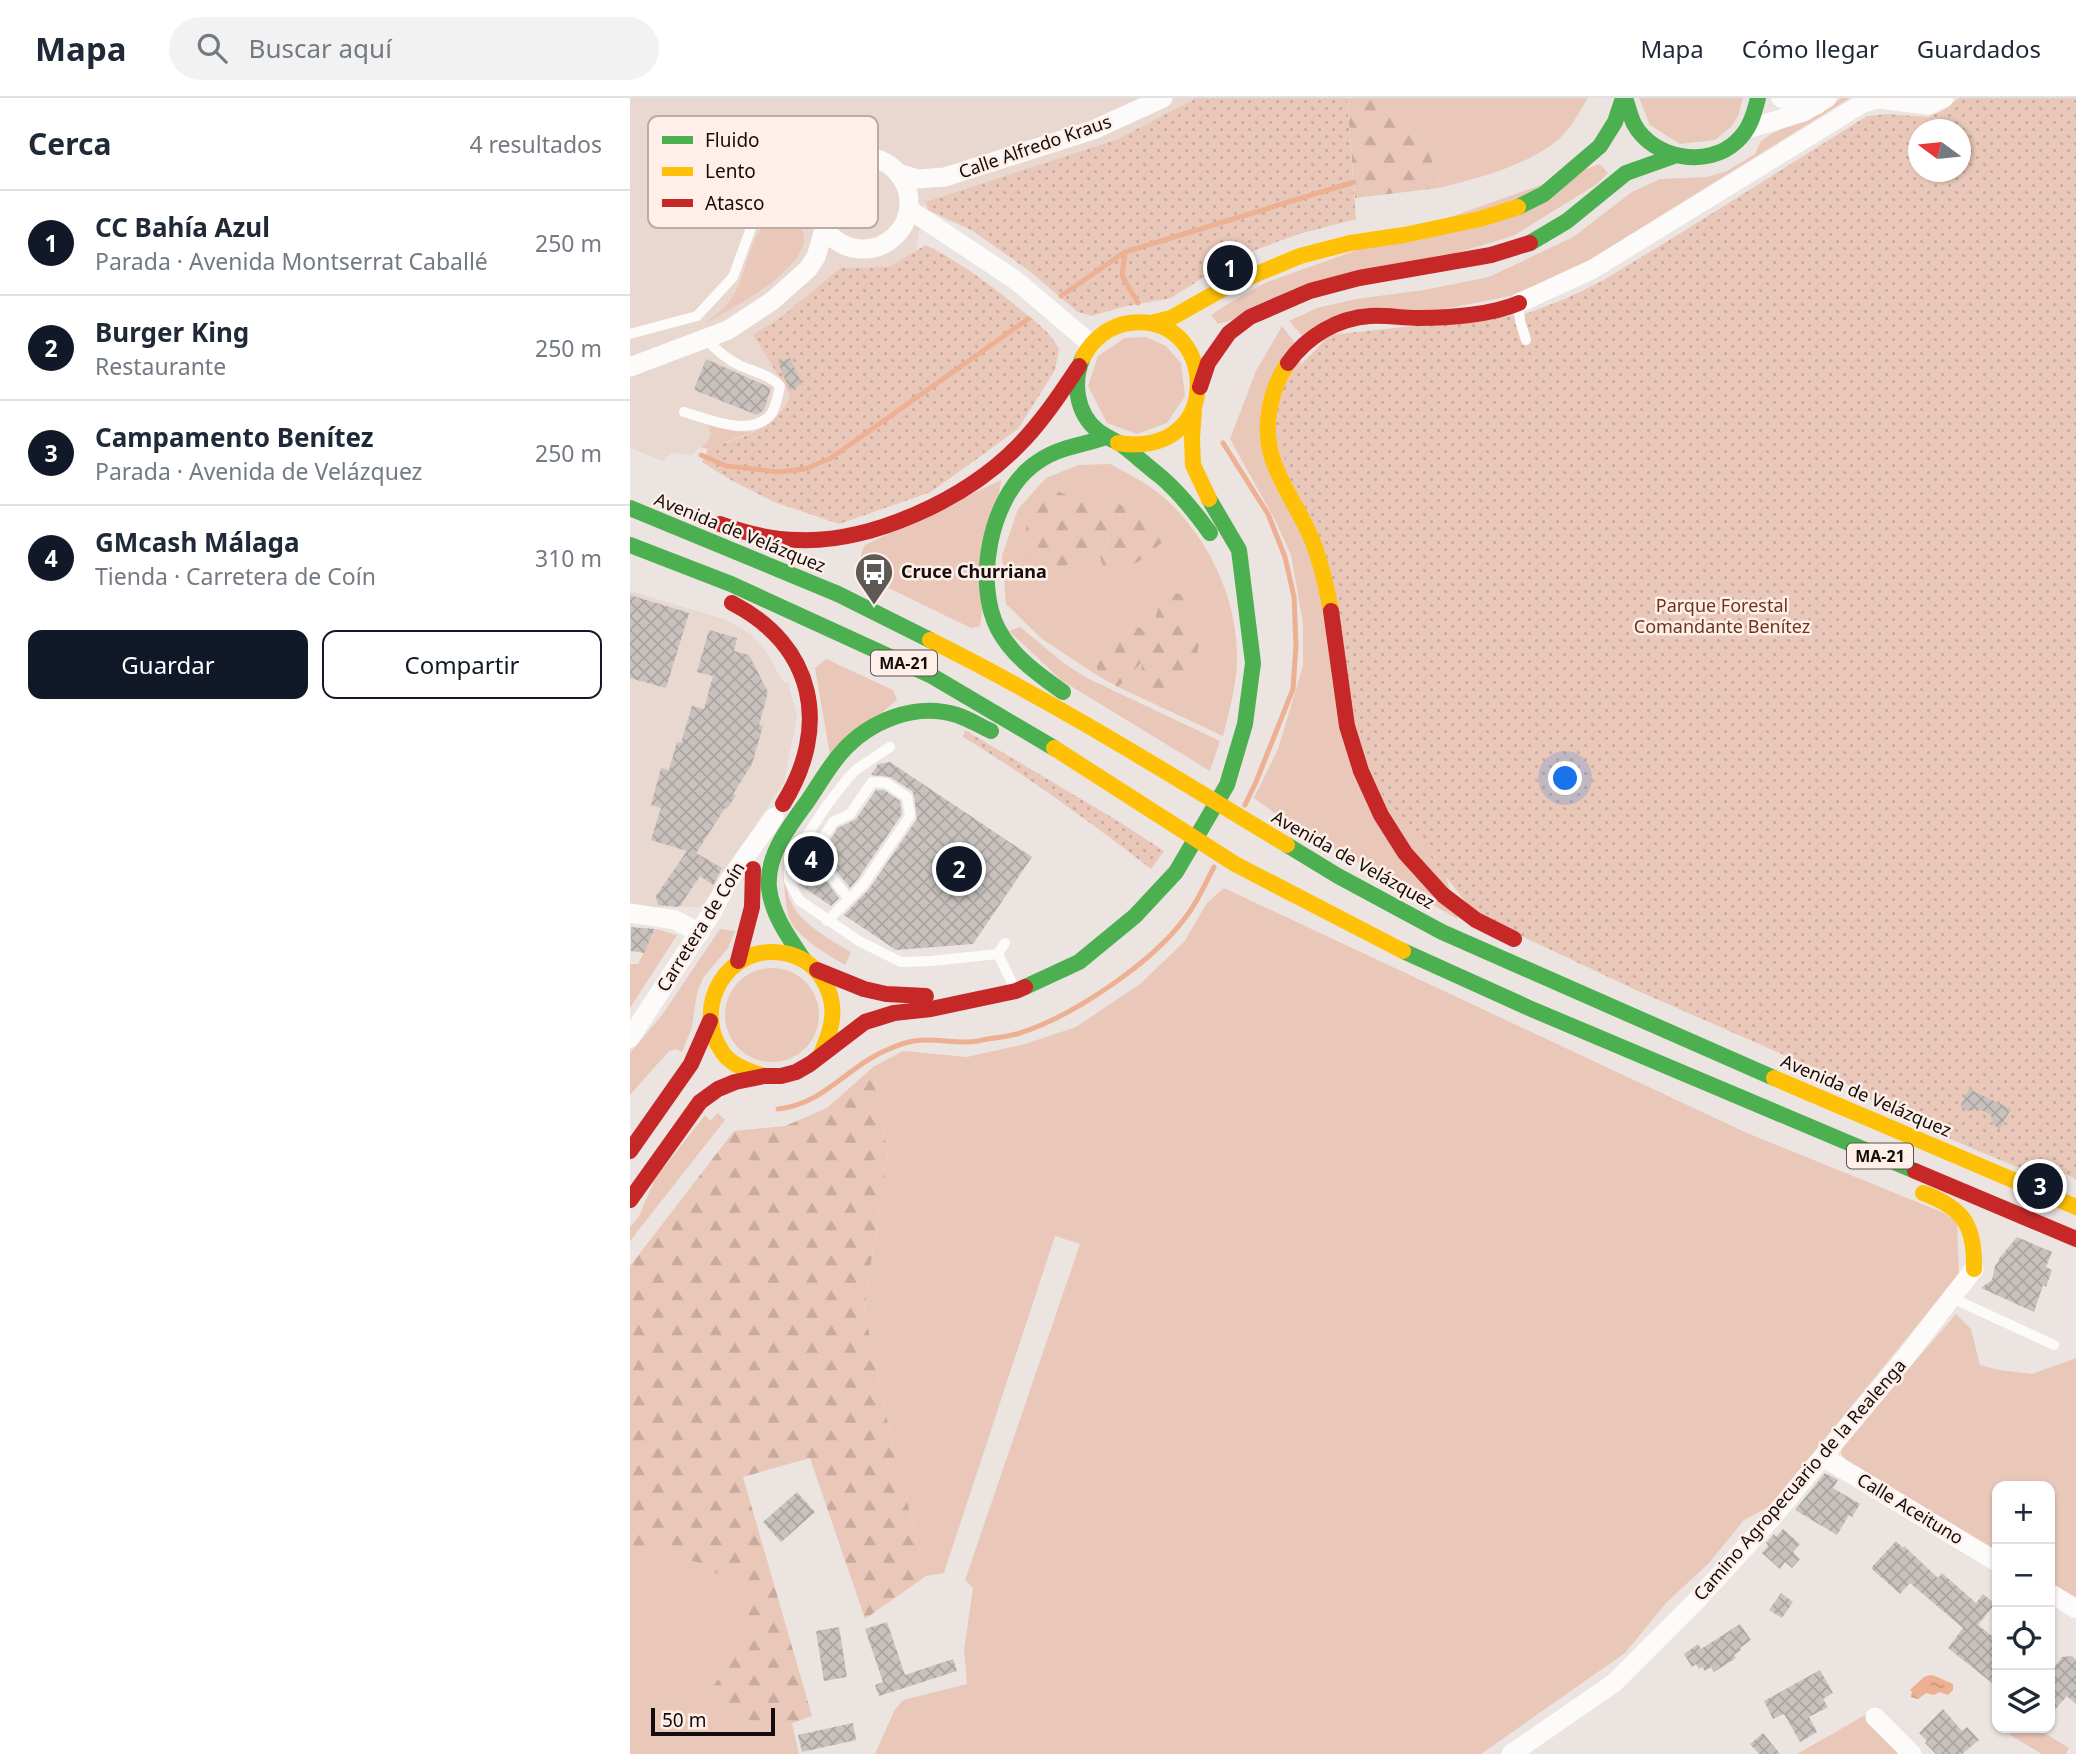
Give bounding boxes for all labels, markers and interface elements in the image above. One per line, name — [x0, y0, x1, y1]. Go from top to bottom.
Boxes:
search box — [169, 17, 659, 80]
text: Mapa — [35, 26, 127, 71]
icon: search — [193, 29, 231, 67]
text: Buscar aquí — [249, 30, 392, 66]
text: Mapa — [1640, 32, 1704, 65]
text: Cómo llegar — [1742, 32, 1879, 65]
text: Guardados — [1917, 32, 2041, 65]
street label: Calle Alfredo Kraus — [955, 109, 1114, 183]
legend — [648, 116, 878, 228]
north arrow — [1908, 119, 1971, 182]
text: Cerca — [28, 123, 111, 164]
text: Fluido — [705, 127, 760, 153]
text: 4 resultados — [469, 128, 602, 160]
text: Lento — [705, 158, 756, 184]
text: Atasco — [705, 190, 764, 216]
text: CC Bahía Azul — [95, 209, 270, 245]
text: 1 — [44, 227, 58, 259]
text: 250 m — [535, 227, 602, 259]
pin: 1 — [1207, 242, 1253, 294]
text: Parada · Avenida Montserrat Caballé — [95, 245, 488, 277]
text: Burger King — [95, 314, 249, 350]
text: 2 — [44, 332, 58, 364]
text: 250 m — [535, 332, 602, 364]
text: Restaurante — [95, 350, 226, 382]
text: Campamento Benítez — [95, 419, 374, 455]
text: 3 — [44, 437, 58, 469]
text: 250 m — [535, 437, 602, 469]
text: Parada · Avenida de Velázquez — [95, 455, 422, 487]
street label: Avenida de Velázquez — [651, 487, 830, 577]
text: GMcash Málaga — [95, 524, 299, 560]
text: 4 — [44, 542, 58, 574]
text: 310 m — [535, 542, 602, 574]
bus stop icon: Cruce Churriana — [853, 551, 895, 606]
place label: Cruce Churriana — [901, 559, 1047, 583]
text: Tienda · Carretera de Coín — [95, 560, 376, 592]
park label: Parque Forestal Comandante Benítez — [1634, 593, 1810, 638]
button: Guardar — [28, 630, 308, 699]
button: Compartir — [322, 630, 602, 699]
road number: MA-21 — [871, 650, 937, 676]
your location — [1548, 761, 1582, 795]
street label: Avenida de Velázquez — [1268, 804, 1439, 914]
pin: 4 — [788, 833, 834, 885]
pin: 2 — [936, 843, 982, 895]
street label: Carretera de Coín — [651, 857, 750, 996]
street label: Avenida de Velázquez — [1778, 1048, 1955, 1142]
road number: MA-21 — [1847, 1144, 1913, 1168]
pin: 3 — [2017, 1160, 2063, 1212]
street label: Camino Agropecuario de la Realenga — [1688, 1353, 1911, 1605]
street label: Calle Aceituno — [1853, 1467, 1968, 1549]
map controls — [1992, 1481, 2055, 1733]
button: + — [1992, 1481, 2055, 1544]
button: − — [1992, 1544, 2055, 1607]
button: locate — [1992, 1607, 2055, 1670]
button: layers — [1992, 1670, 2055, 1733]
scale bar — [651, 1705, 775, 1737]
text: 50 m — [662, 1707, 706, 1733]

